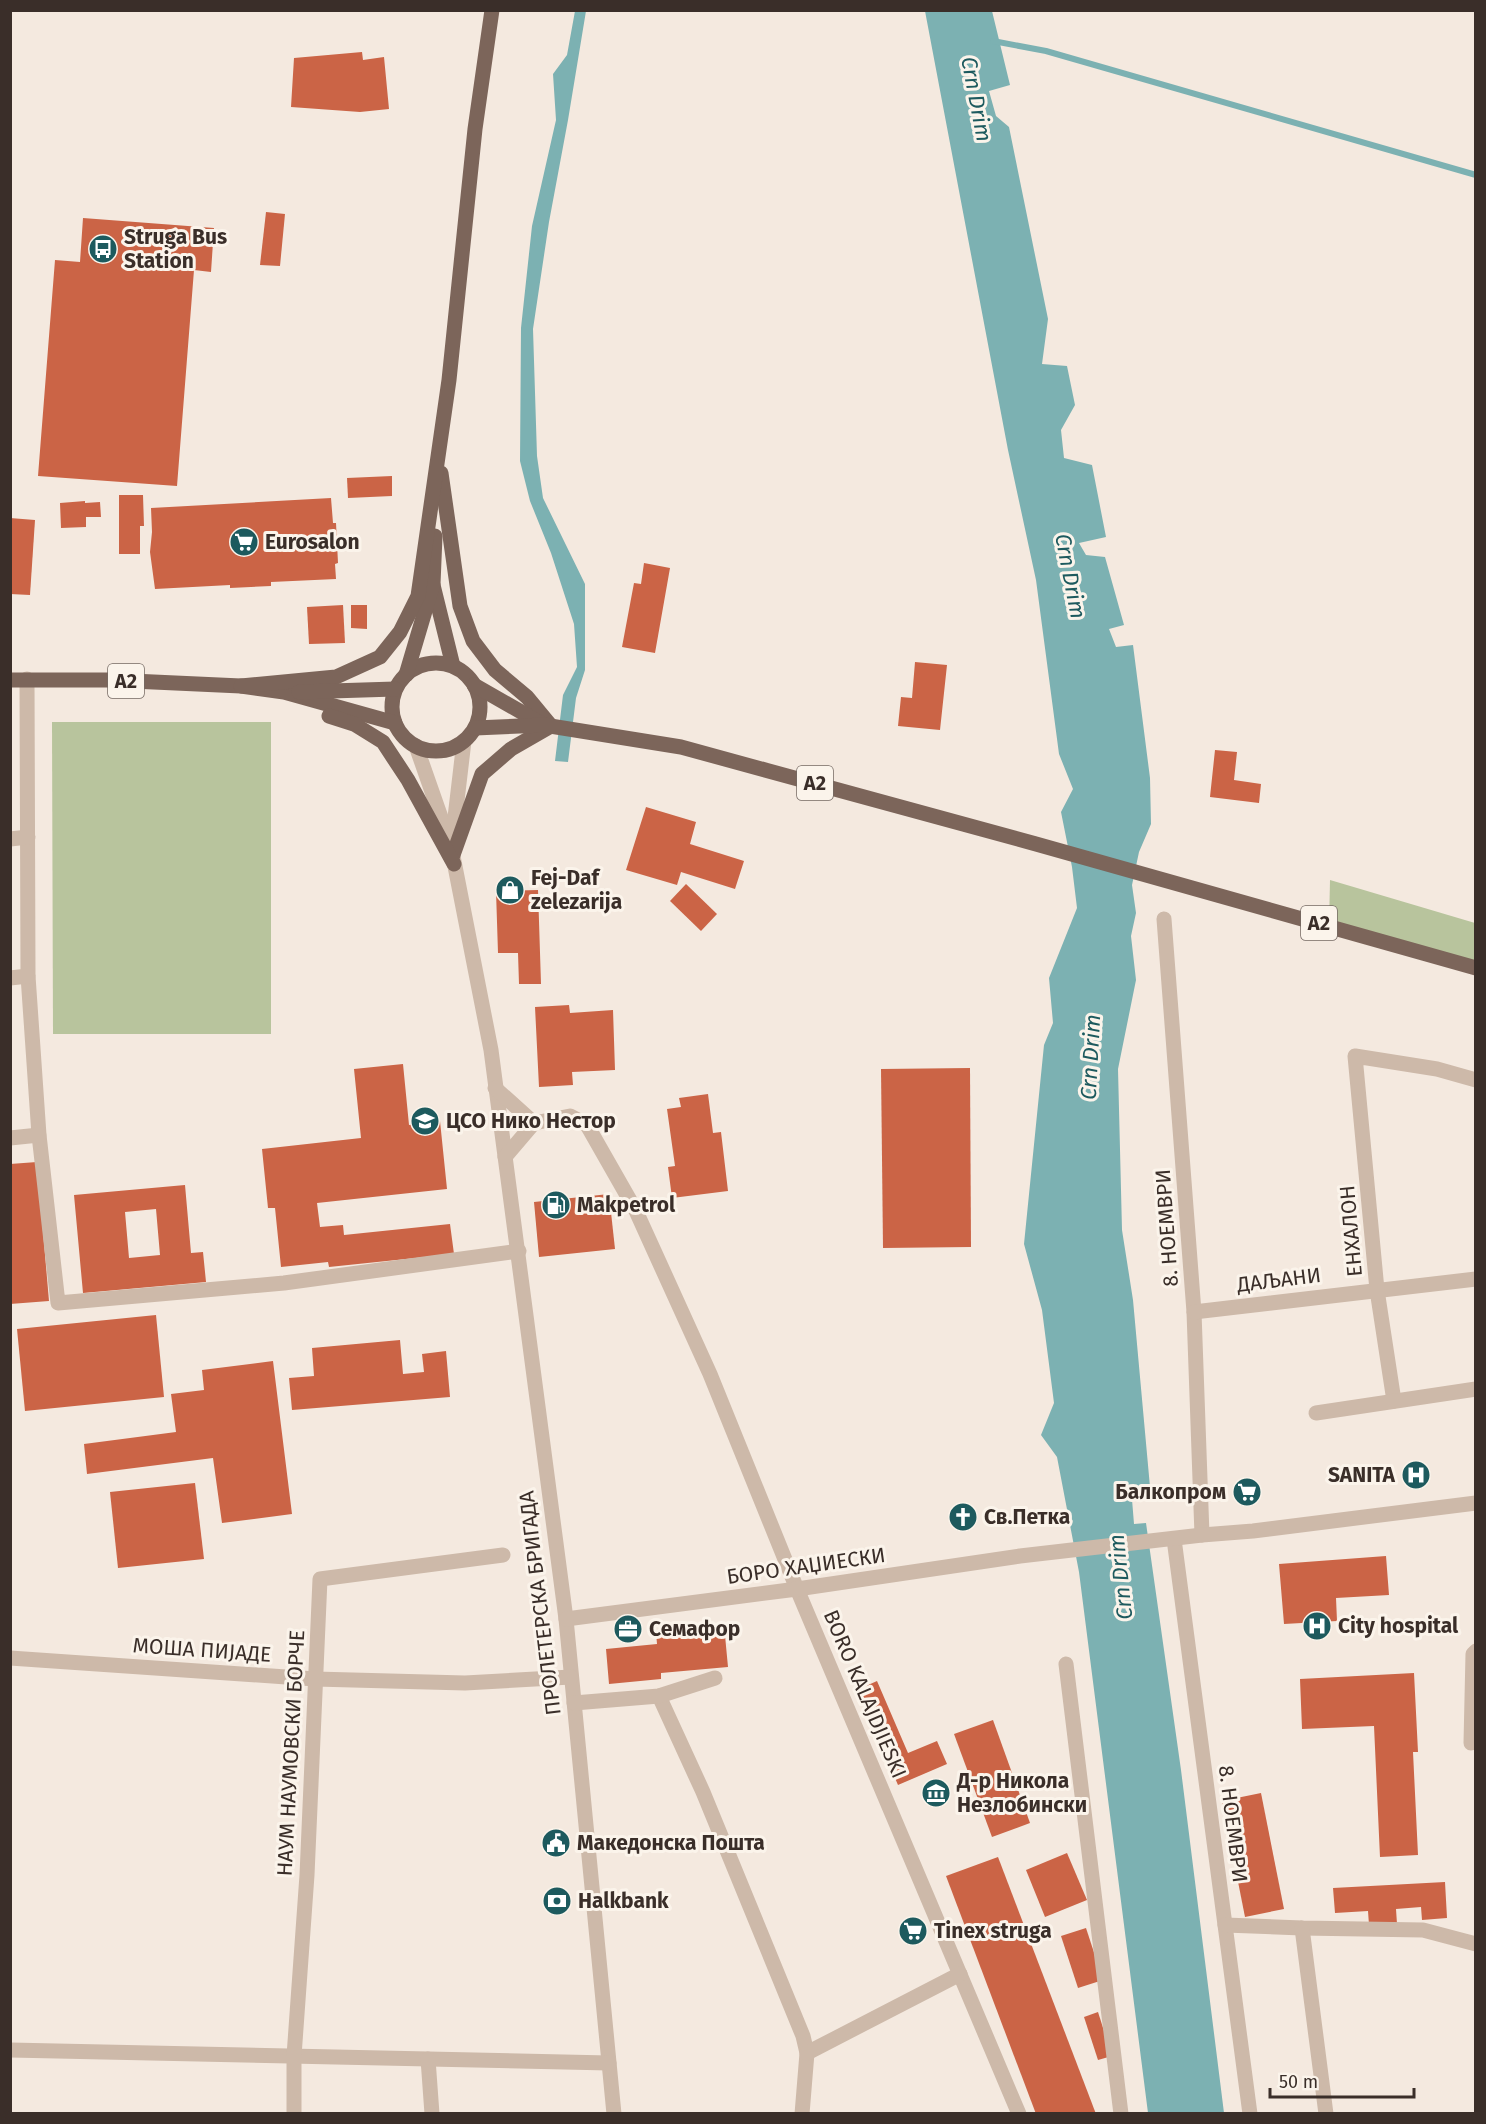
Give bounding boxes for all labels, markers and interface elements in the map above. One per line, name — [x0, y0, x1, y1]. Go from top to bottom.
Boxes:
water label: Crn Drim — [955, 54, 998, 144]
place label: Struga Bus Station — [124, 224, 227, 274]
bus stop icon: Struga Bus Station — [87, 233, 119, 265]
supermarket icon: Eurosalon — [228, 526, 260, 558]
place label: Eurosalon — [265, 529, 360, 555]
water label: Crn Drim — [1049, 531, 1092, 621]
road number: A2 — [108, 664, 144, 698]
road number: A2 — [797, 766, 833, 800]
place label: Fej-Daf zelezarija — [531, 865, 622, 915]
shop icon: Fej-Daf zelezarija — [494, 874, 526, 906]
road number: A2 — [1301, 906, 1337, 940]
water label: Crn Drim — [1075, 1013, 1106, 1101]
school or university icon: ЦСО Нико Нестор — [409, 1105, 441, 1137]
place label: ЦСО Нико Нестор — [446, 1108, 616, 1134]
street label: 8. НОЕМВРИ — [1150, 1168, 1184, 1288]
street label: ЕНХАЛОН — [1334, 1184, 1368, 1278]
fuel station icon: Makpetrol — [540, 1189, 572, 1221]
place label: Makpetrol — [577, 1192, 676, 1218]
street label: ДАЉАНИ — [1235, 1262, 1322, 1298]
hospital icon: SANITA — [1400, 1459, 1432, 1491]
place label: SANITA — [1328, 1462, 1396, 1488]
supermarket icon: Балкопром — [1231, 1476, 1263, 1508]
place label: Балкопром — [1115, 1479, 1226, 1505]
street label: ПРОЛЕТЕРСКА БРИГАДА — [513, 1489, 567, 1717]
church icon: Св.Петка — [947, 1501, 979, 1533]
place label: Св.Петка — [984, 1504, 1070, 1530]
water label: Crn Drim — [1103, 1533, 1138, 1621]
street label: БОРО ХАЏИЕСКИ — [725, 1542, 887, 1590]
street label: BORO KALAJDJIESKI — [818, 1606, 912, 1782]
hospital icon: City hospital — [1301, 1610, 1333, 1642]
office icon: Семафор — [612, 1613, 644, 1645]
place label: City hospital — [1338, 1613, 1459, 1639]
place label: Семафор — [649, 1616, 740, 1642]
street label: НАУМ НАУМОВСКИ БОРЧЕ — [272, 1629, 310, 1877]
street label: МОША ПИЈАДЕ — [132, 1632, 272, 1668]
street label: 8. НОЕМВРИ — [1213, 1764, 1253, 1884]
place label: Д-р Никола Незлобински — [956, 1768, 1087, 1818]
museum icon: Д-р Никола Незлобински — [920, 1777, 952, 1809]
public building icon: Македонска Пошта — [540, 1827, 572, 1859]
place label: Македонска Пошта — [577, 1830, 765, 1856]
bank icon: Halkbank — [541, 1885, 573, 1917]
place label: Halkbank — [578, 1888, 669, 1914]
supermarket icon: Tinex struga — [897, 1915, 929, 1947]
place label: Tinex struga — [934, 1918, 1052, 1944]
scale bar — [1270, 2061, 1414, 2099]
text: 50 m — [1279, 2071, 1318, 2093]

